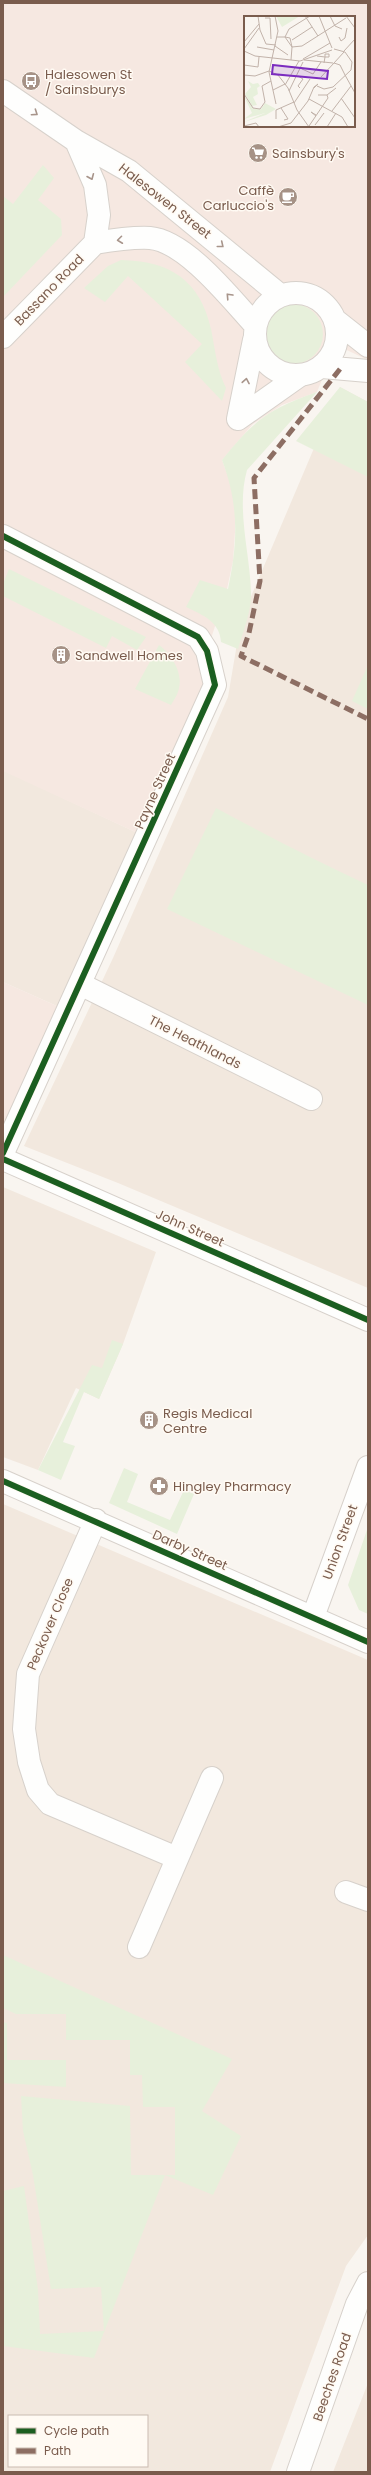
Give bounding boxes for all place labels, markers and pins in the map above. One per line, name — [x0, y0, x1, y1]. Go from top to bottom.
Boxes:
place label: Halesowen St / Sainsburys — [45, 65, 132, 99]
bus stop icon: Halesowen St / Sainsburys — [20, 70, 42, 92]
supermarket icon: Sainsbury's — [247, 142, 269, 164]
place label: Sainsbury's — [272, 144, 345, 163]
place label: Caffè Carluccio's — [203, 181, 274, 215]
cafe icon: Caffè Carluccio's — [277, 186, 299, 208]
building icon: Sandwell Homes — [50, 644, 72, 666]
place label: Sandwell Homes — [75, 646, 183, 665]
place label: Regis Medical Centre — [163, 1404, 252, 1438]
building icon: Regis Medical Centre — [138, 1409, 160, 1431]
pharmacy icon: Hingley Pharmacy — [148, 1475, 170, 1497]
place label: Hingley Pharmacy — [173, 1477, 292, 1496]

